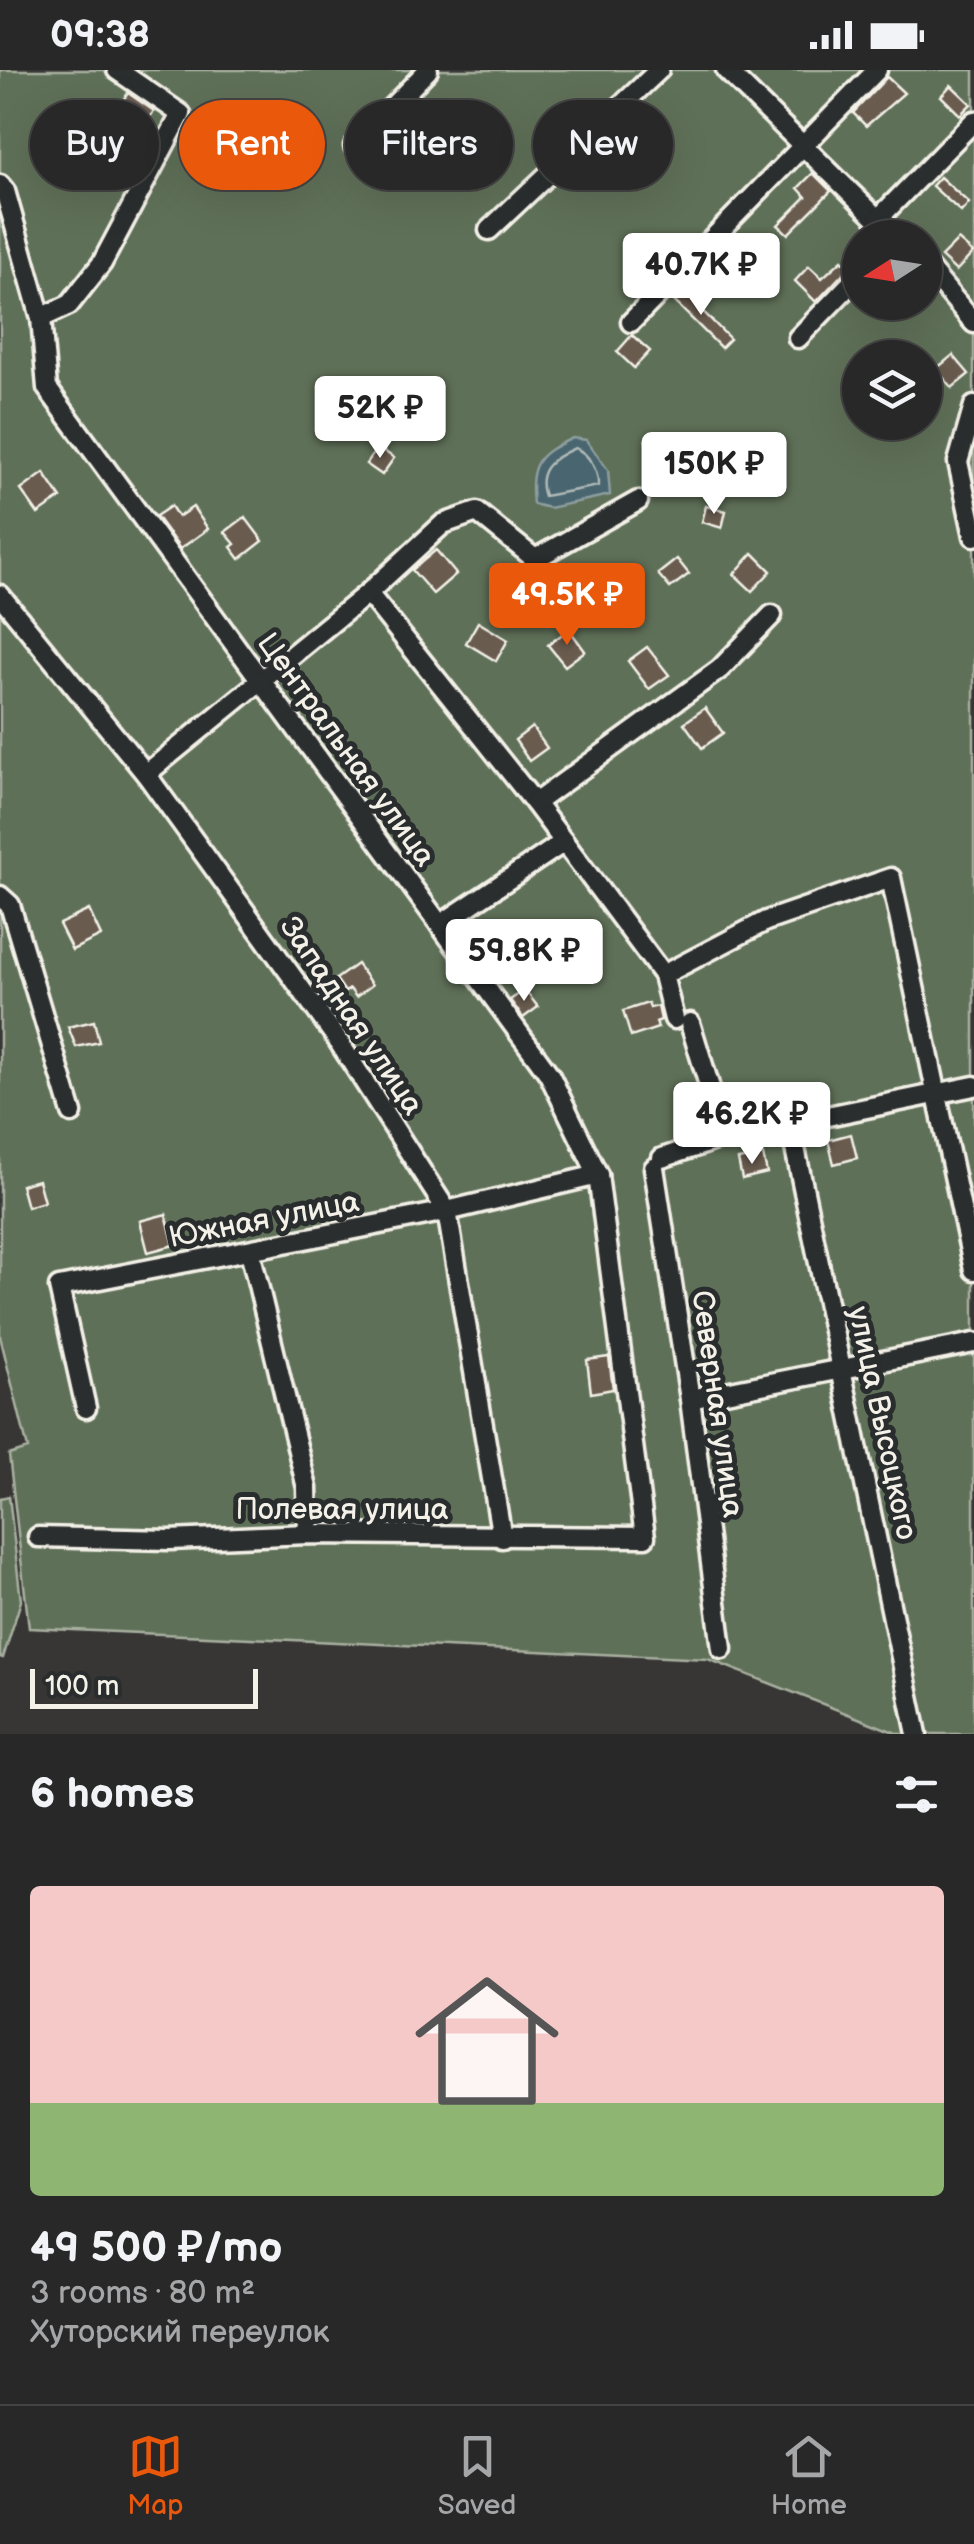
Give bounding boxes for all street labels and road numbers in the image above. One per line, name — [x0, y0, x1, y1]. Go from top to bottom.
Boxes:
street label: Центральная улица — [249, 626, 443, 874]
street label: Западная улица — [271, 910, 431, 1122]
street label: Южная улица — [166, 1184, 362, 1256]
street label: Северная улица — [683, 1288, 751, 1520]
street label: улица Высоцкого — [840, 1303, 924, 1543]
street label: Полевая улица — [236, 1492, 449, 1528]

